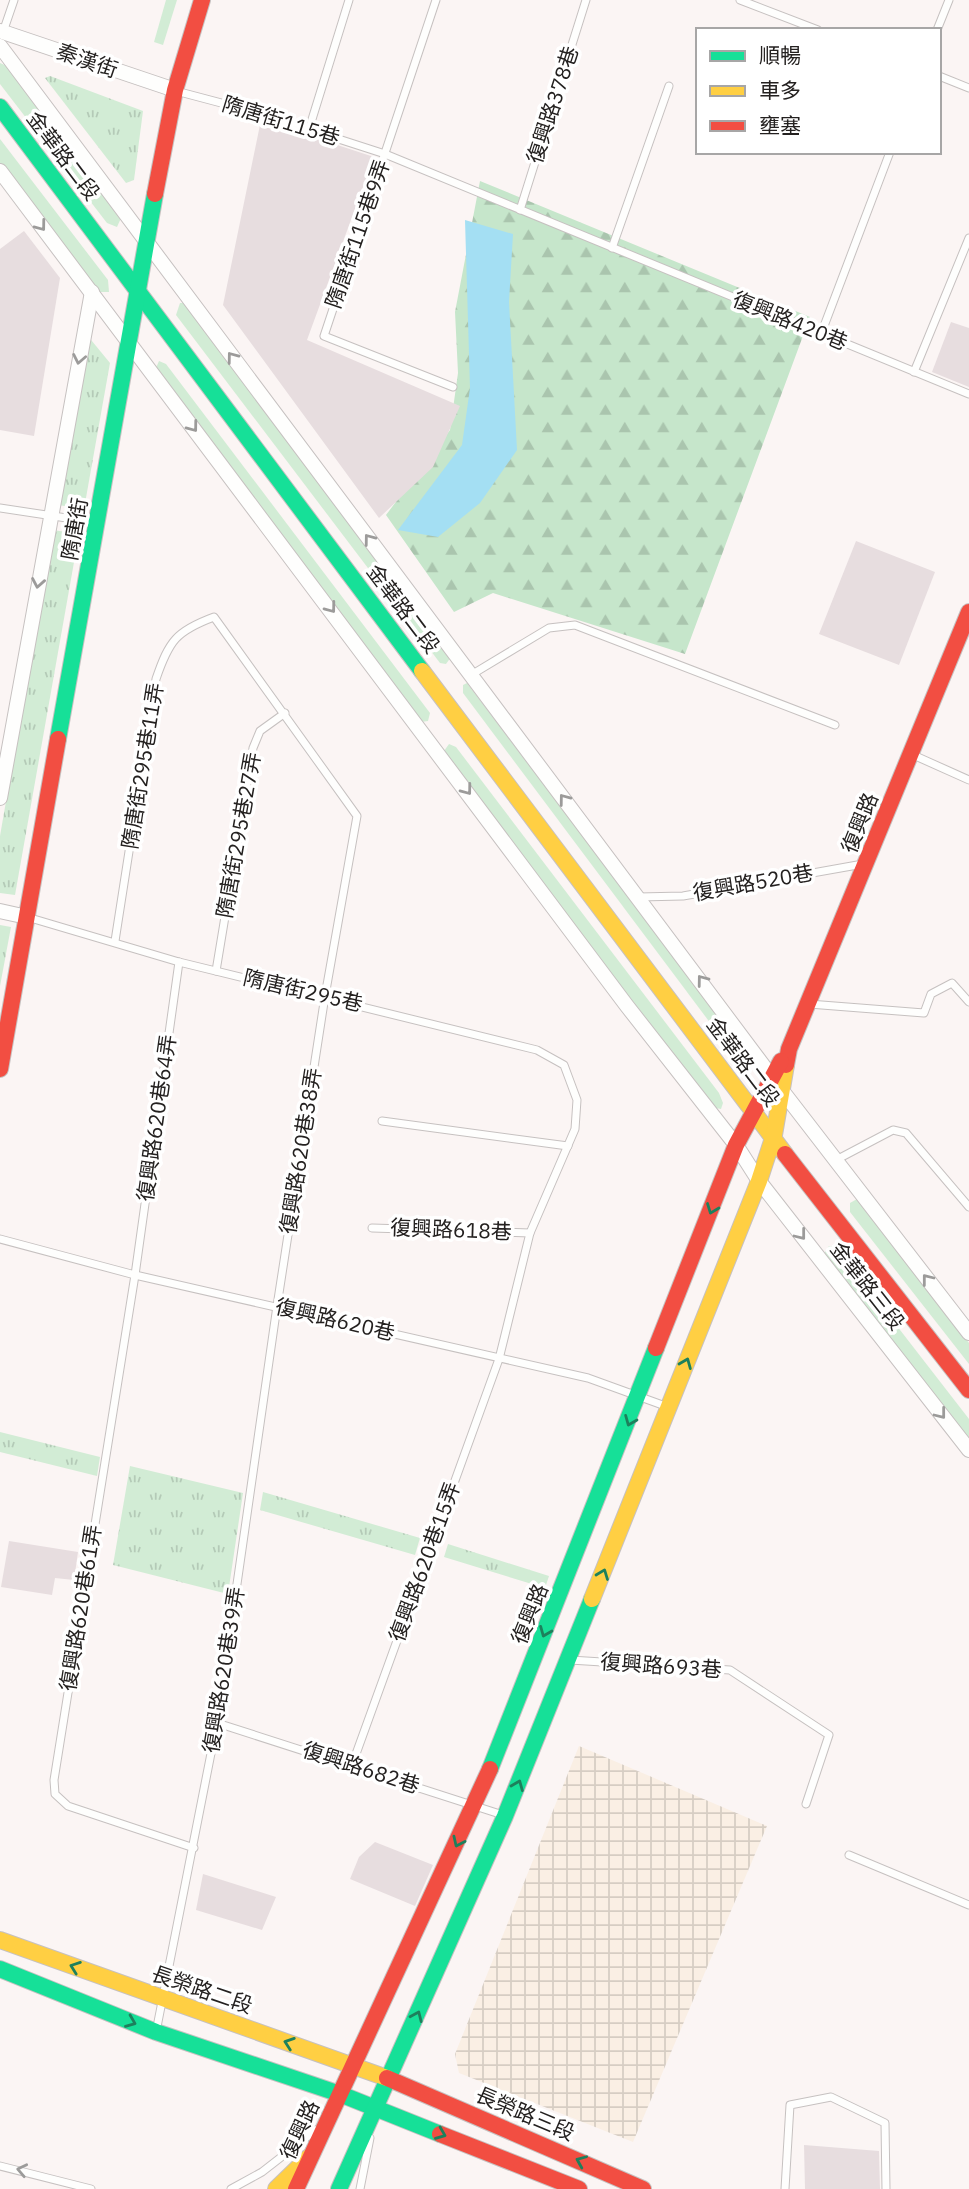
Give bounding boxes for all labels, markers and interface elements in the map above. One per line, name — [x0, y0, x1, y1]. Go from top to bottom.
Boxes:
legend — [696, 28, 941, 154]
street label: 秦漢街 — [53, 37, 122, 84]
text: 順暢 — [759, 41, 801, 69]
street label: 復興路378巷 — [520, 42, 584, 167]
text: 車多 — [759, 76, 801, 104]
street label: 隋唐街115巷 — [219, 89, 344, 151]
street label: 金華路二段 — [21, 105, 107, 206]
text: 壅塞 — [759, 111, 801, 139]
street label: 隋唐街115巷9弄 — [319, 156, 396, 312]
one-way arrow — [33, 218, 46, 231]
street label: 復興路420巷 — [729, 284, 852, 356]
one-way arrow — [228, 352, 241, 364]
one-way arrow — [72, 353, 87, 365]
one-way arrow — [184, 419, 197, 432]
street label: 隋唐街 — [55, 495, 93, 562]
one-way arrow — [364, 534, 377, 547]
street label: 金華路二段 — [361, 558, 447, 659]
one-way arrow — [31, 577, 46, 589]
one-way arrow — [322, 600, 335, 613]
street label: 隋唐街295巷11弄 — [115, 681, 169, 851]
street label: 隋唐街295巷27弄 — [210, 750, 266, 920]
one-way arrow — [458, 783, 471, 795]
street label: 復興路 — [834, 788, 884, 857]
one-way arrow — [559, 795, 572, 807]
street label: 復興路520巷 — [690, 858, 815, 906]
street label: 隋唐街295巷 — [241, 963, 366, 1017]
one-way arrow — [697, 976, 710, 988]
street label: 金華路二段 — [701, 1011, 787, 1112]
street label: 復興路620巷64弄 — [130, 1033, 182, 1203]
street label: 復興路620巷38弄 — [273, 1066, 327, 1236]
one-way arrow — [706, 1202, 720, 1214]
street label: 復興路618巷 — [390, 1213, 512, 1245]
one-way arrow — [793, 1227, 806, 1239]
street label: 金華路三段 — [824, 1235, 911, 1335]
one-way arrow — [923, 1274, 936, 1287]
street label: 復興路620巷 — [273, 1292, 398, 1346]
one-way arrow — [678, 1357, 692, 1369]
one-way arrow — [933, 1406, 945, 1419]
one-way arrow — [624, 1414, 638, 1426]
street label: 復興路620巷15弄 — [382, 1478, 466, 1645]
street label: 復興路620巷61弄 — [53, 1523, 107, 1693]
one-way arrow — [594, 1569, 608, 1581]
street label: 復興路 — [504, 1579, 554, 1648]
street label: 復興路620巷39弄 — [196, 1585, 250, 1755]
one-way arrow — [540, 1625, 554, 1637]
street label: 復興路693巷 — [599, 1647, 723, 1683]
street label: 復興路682巷 — [299, 1735, 424, 1799]
one-way arrow — [509, 1780, 523, 1792]
one-way arrow — [452, 1835, 466, 1847]
street label: 長榮路二段 — [148, 1959, 257, 2019]
one-way arrow — [69, 1961, 81, 1975]
one-way arrow — [409, 2011, 423, 2023]
one-way arrow — [125, 2014, 137, 2028]
one-way arrow — [284, 2037, 296, 2051]
street label: 長榮路三段 — [472, 2080, 579, 2146]
street label: 復興路 — [273, 2095, 325, 2164]
one-way arrow — [434, 2126, 446, 2140]
one-way arrow — [575, 2155, 588, 2169]
one-way arrow — [16, 2164, 28, 2178]

